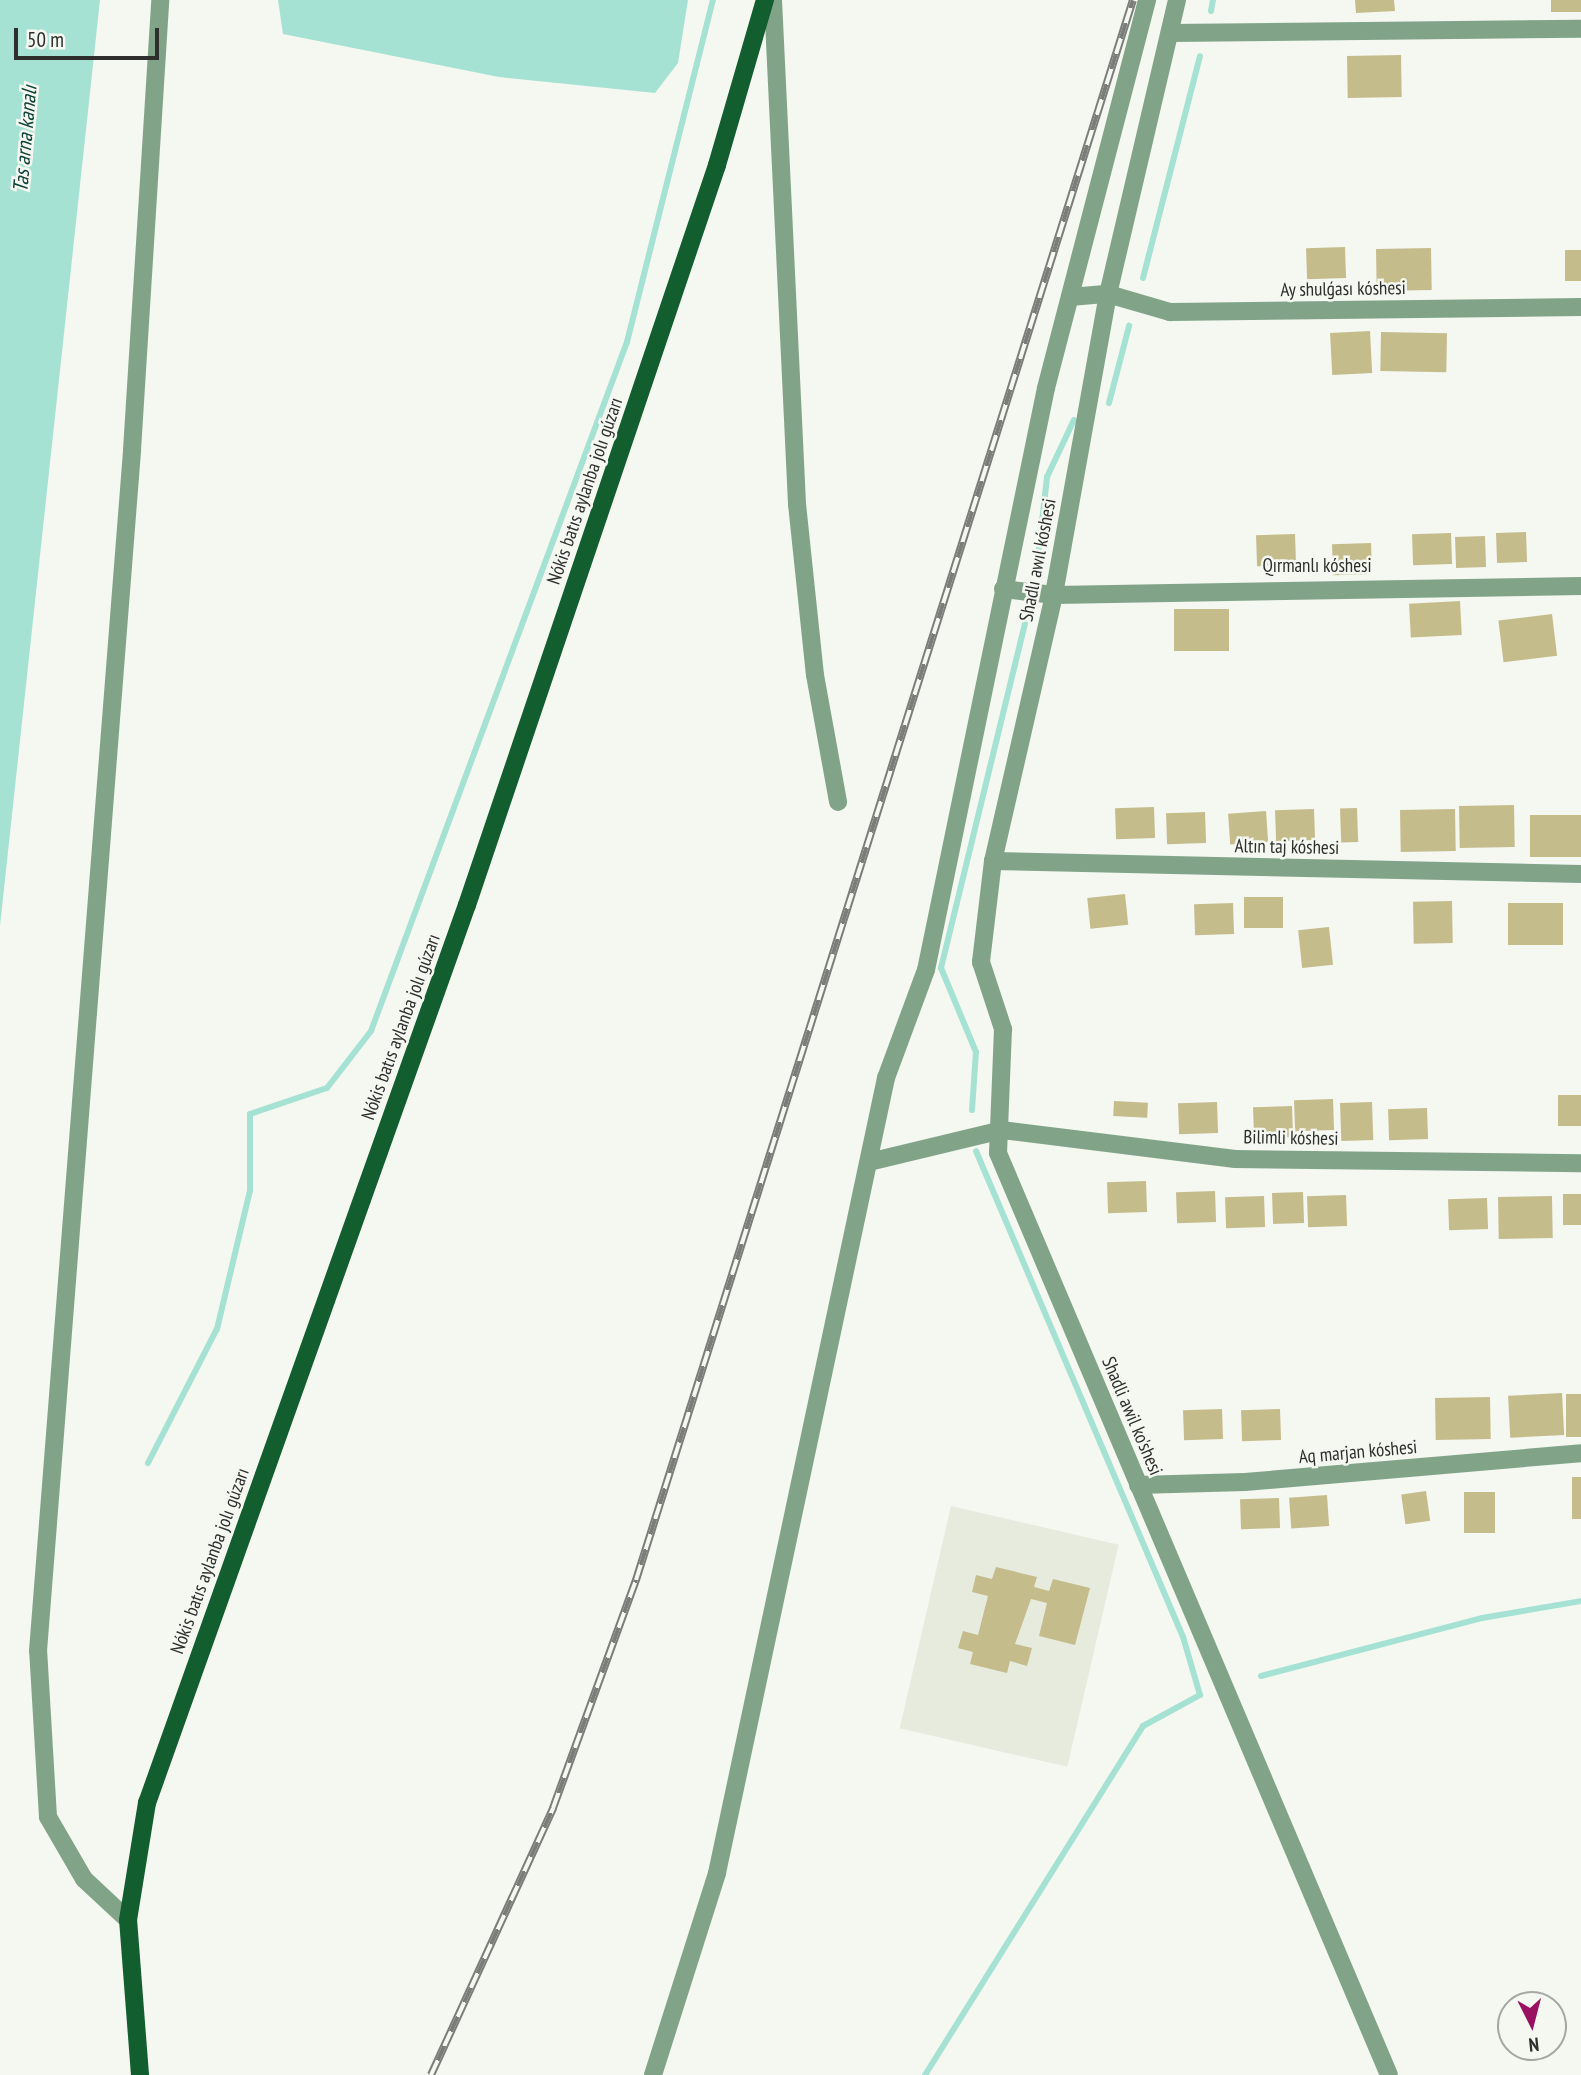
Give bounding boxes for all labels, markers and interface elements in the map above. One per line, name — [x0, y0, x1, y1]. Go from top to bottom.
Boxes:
scale bar — [18, 14, 163, 58]
text: 50 m — [27, 26, 64, 53]
water label: Tas arna kanalı — [8, 84, 42, 194]
street label: Ay shulǵası kóshesi — [1280, 277, 1406, 301]
street label: Nókis batıs aylanba jolı gúzarı — [542, 395, 628, 587]
street label: Shadlı awıl kóshesi — [1015, 497, 1061, 623]
street label: Qırmanlı kóshesi — [1262, 555, 1372, 577]
street label: Altın taj kóshesi — [1234, 835, 1340, 859]
street label: Nókis batıs aylanba jolı gúzarı — [357, 931, 445, 1123]
street label: Bilimli kóshesi — [1243, 1126, 1339, 1150]
street label: Shadli awil ko'shesi — [1097, 1353, 1167, 1479]
street label: Aq marjan kóshesi — [1298, 1435, 1418, 1469]
street label: Nókis batıs aylanba jolı gúzarı — [166, 1465, 254, 1657]
north arrow — [1497, 1991, 1567, 2061]
text: N — [1528, 2032, 1540, 2057]

